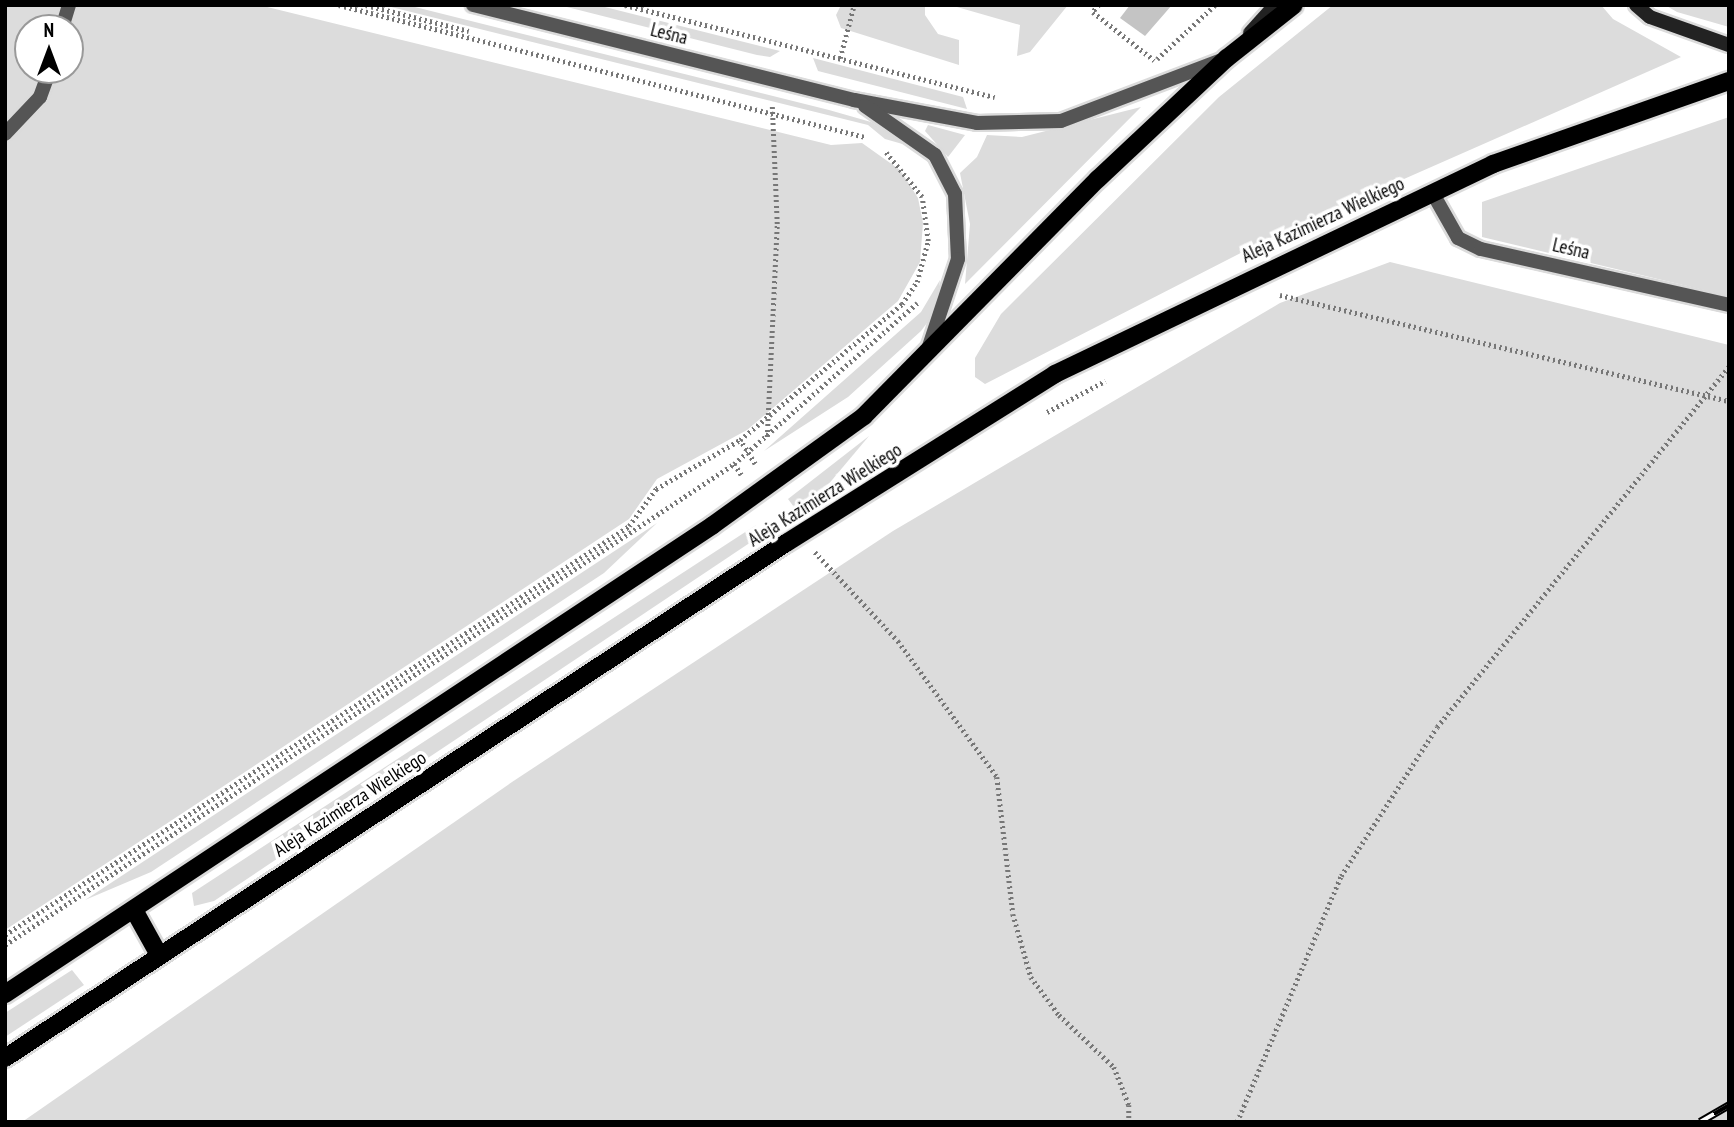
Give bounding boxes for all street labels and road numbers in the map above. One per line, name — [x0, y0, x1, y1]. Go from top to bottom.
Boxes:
street label: Leśna — [648, 18, 690, 50]
street label: Aleja Kazimierza Wielkiego — [1238, 172, 1408, 268]
street label: Leśna — [1550, 234, 1592, 264]
street label: Aleja Kazimierza Wielkiego — [744, 438, 906, 552]
street label: Aleja Kazimierza Wielkiego — [269, 746, 431, 862]

